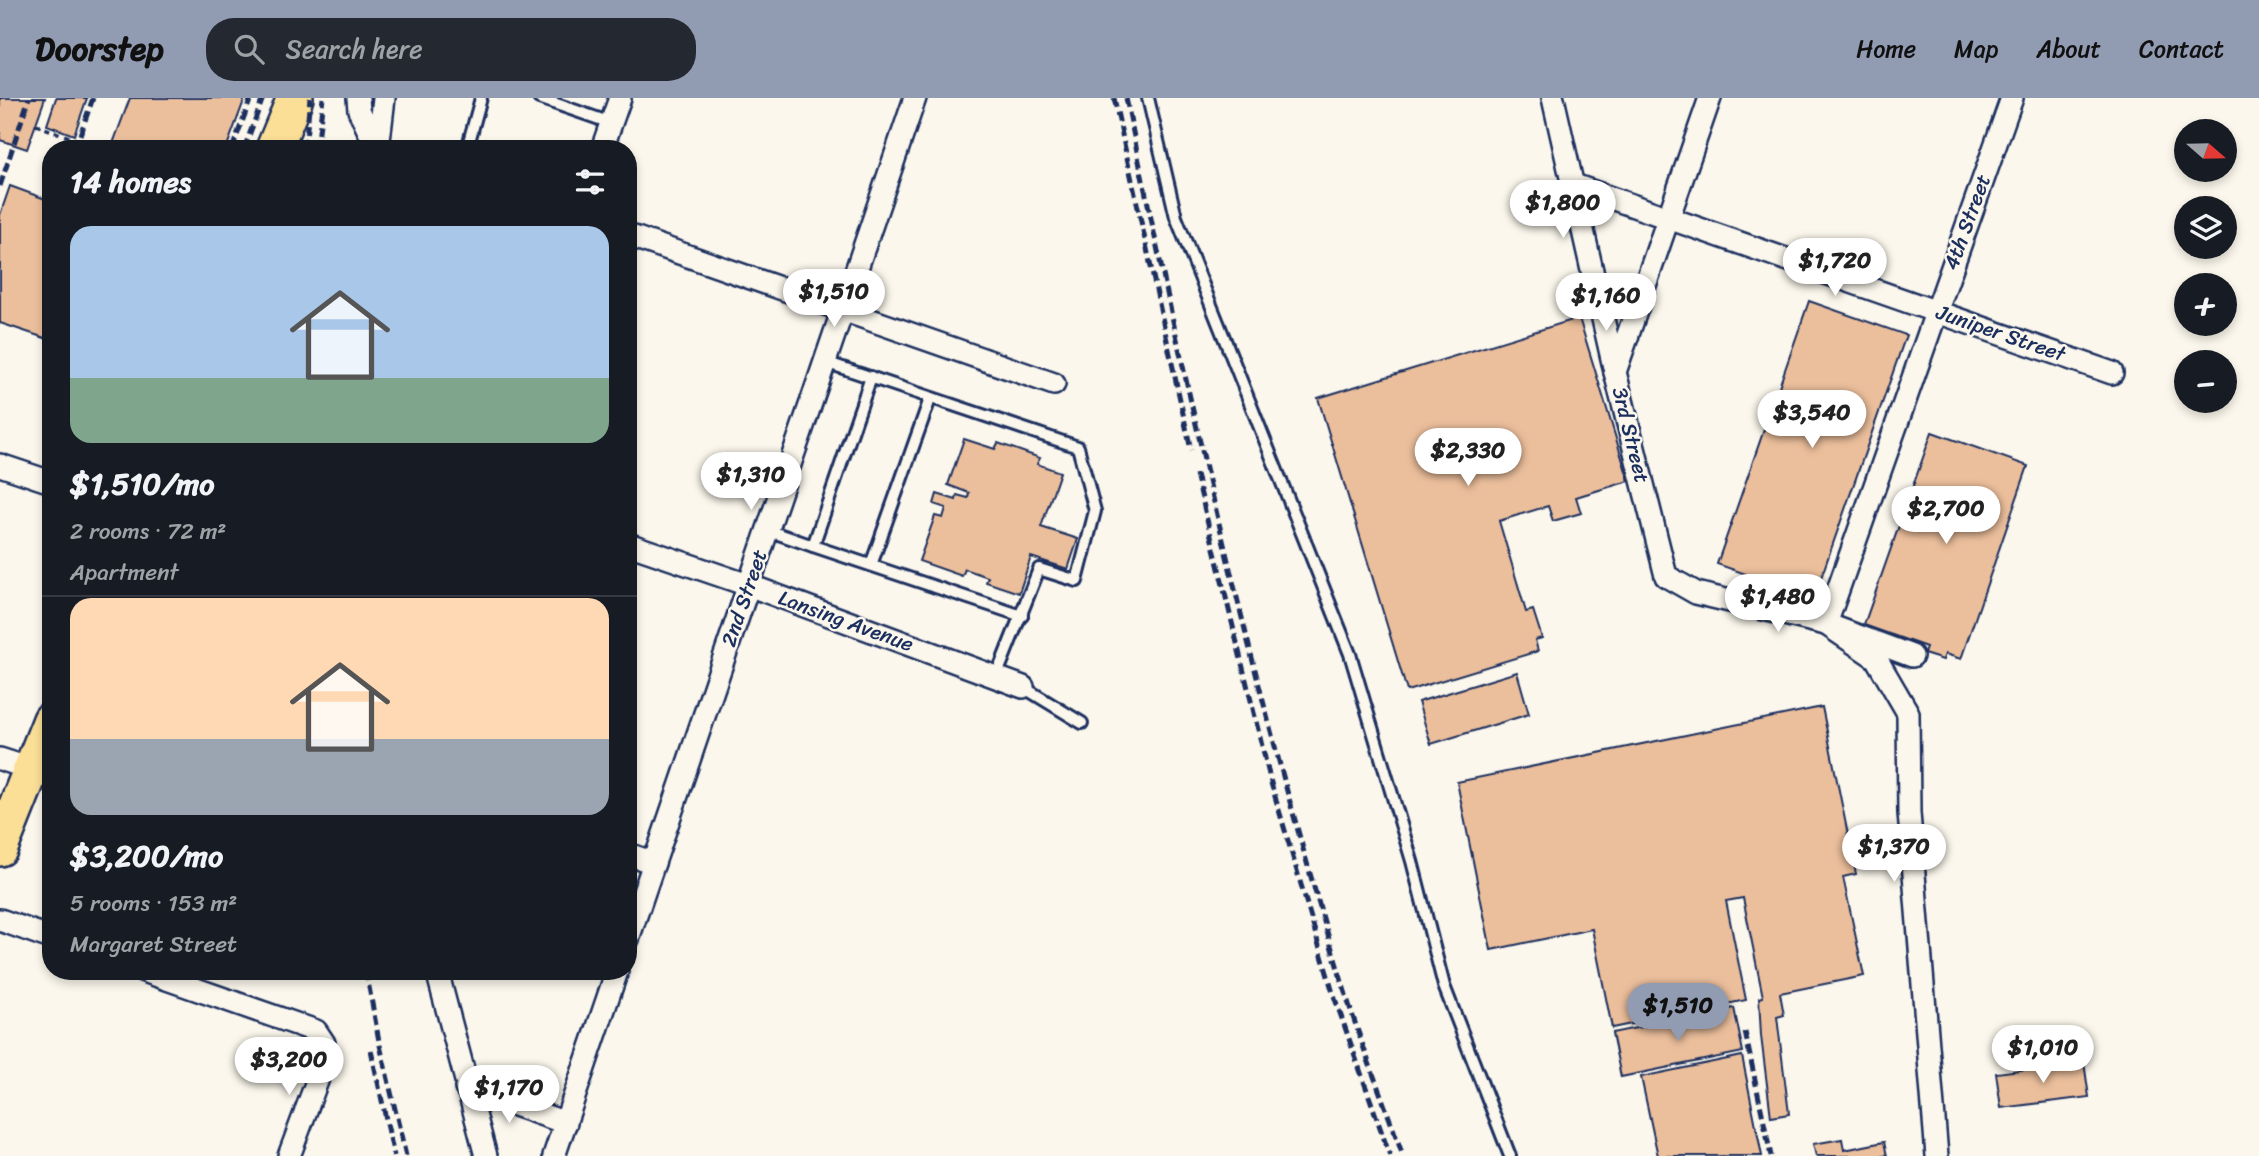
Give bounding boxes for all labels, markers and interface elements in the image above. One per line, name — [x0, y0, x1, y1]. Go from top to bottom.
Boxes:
search box — [206, 18, 696, 81]
text: Doorstep — [35, 20, 164, 78]
text: Search here — [286, 26, 423, 72]
text: Home — [1856, 28, 1916, 70]
text: Map — [1954, 28, 1998, 70]
text: About — [2036, 28, 2101, 70]
text: Contact — [2139, 28, 2224, 70]
icon: search — [230, 30, 268, 68]
north arrow — [2174, 119, 2236, 182]
map controls — [2174, 119, 2237, 413]
text: 14 homes — [70, 155, 191, 209]
icon: filters — [571, 163, 609, 201]
street label: 4th Street — [1932, 169, 2002, 275]
pin: $1,800 — [1506, 180, 1620, 240]
text: $1,800 — [1526, 182, 1600, 223]
button: layers — [2174, 196, 2237, 259]
pin: $1,720 — [1778, 238, 1892, 298]
text: $1,720 — [1799, 240, 1871, 281]
pin: $1,510 — [777, 270, 891, 329]
text: $1,510 — [799, 271, 869, 312]
icon: home — [277, 272, 403, 398]
button: + — [2174, 273, 2237, 336]
pin: $1,160 — [1549, 274, 1663, 333]
text: $1,160 — [1572, 275, 1641, 316]
street label: Juniper Street — [1930, 293, 2072, 373]
button: − — [2174, 350, 2237, 413]
street label: 3rd Street — [1601, 383, 1661, 487]
pin: $3,540 — [1755, 390, 1869, 450]
text: $3,540 — [1773, 392, 1851, 433]
pin: $2,330 — [1411, 428, 1525, 488]
text: $2,330 — [1431, 430, 1505, 471]
pin: $1,310 — [694, 452, 808, 512]
text: $1,310 — [717, 454, 785, 495]
text: $1,510/mo — [70, 457, 214, 511]
pin: $2,700 — [1889, 486, 2003, 546]
text: $2,700 — [1907, 488, 1985, 529]
text: 2 rooms · 72 m² — [70, 511, 226, 552]
street label: 2nd Street — [710, 544, 778, 652]
text: Apartment — [70, 552, 179, 593]
pin: $1,480 — [1721, 574, 1835, 634]
text: $1,480 — [1741, 576, 1815, 617]
street label: Lansing Avenue — [773, 579, 919, 663]
icon: home — [277, 644, 403, 770]
pin: $1,370 — [1837, 824, 1951, 884]
text: $1,370 — [1858, 826, 1930, 867]
text: $3,200/mo — [70, 829, 223, 883]
text: 5 rooms · 153 m² — [70, 883, 237, 924]
text: Margaret Street — [70, 924, 237, 965]
pin: $1,510 — [1621, 984, 1735, 1043]
text: $1,510 — [1643, 985, 1713, 1026]
pin: $1,010 — [1986, 1026, 2100, 1085]
text: $1,010 — [2008, 1027, 2078, 1068]
pin: $3,200 — [232, 1038, 346, 1097]
text: $3,200 — [251, 1039, 327, 1080]
pin: $1,170 — [452, 1066, 566, 1125]
text: $1,170 — [474, 1067, 544, 1108]

